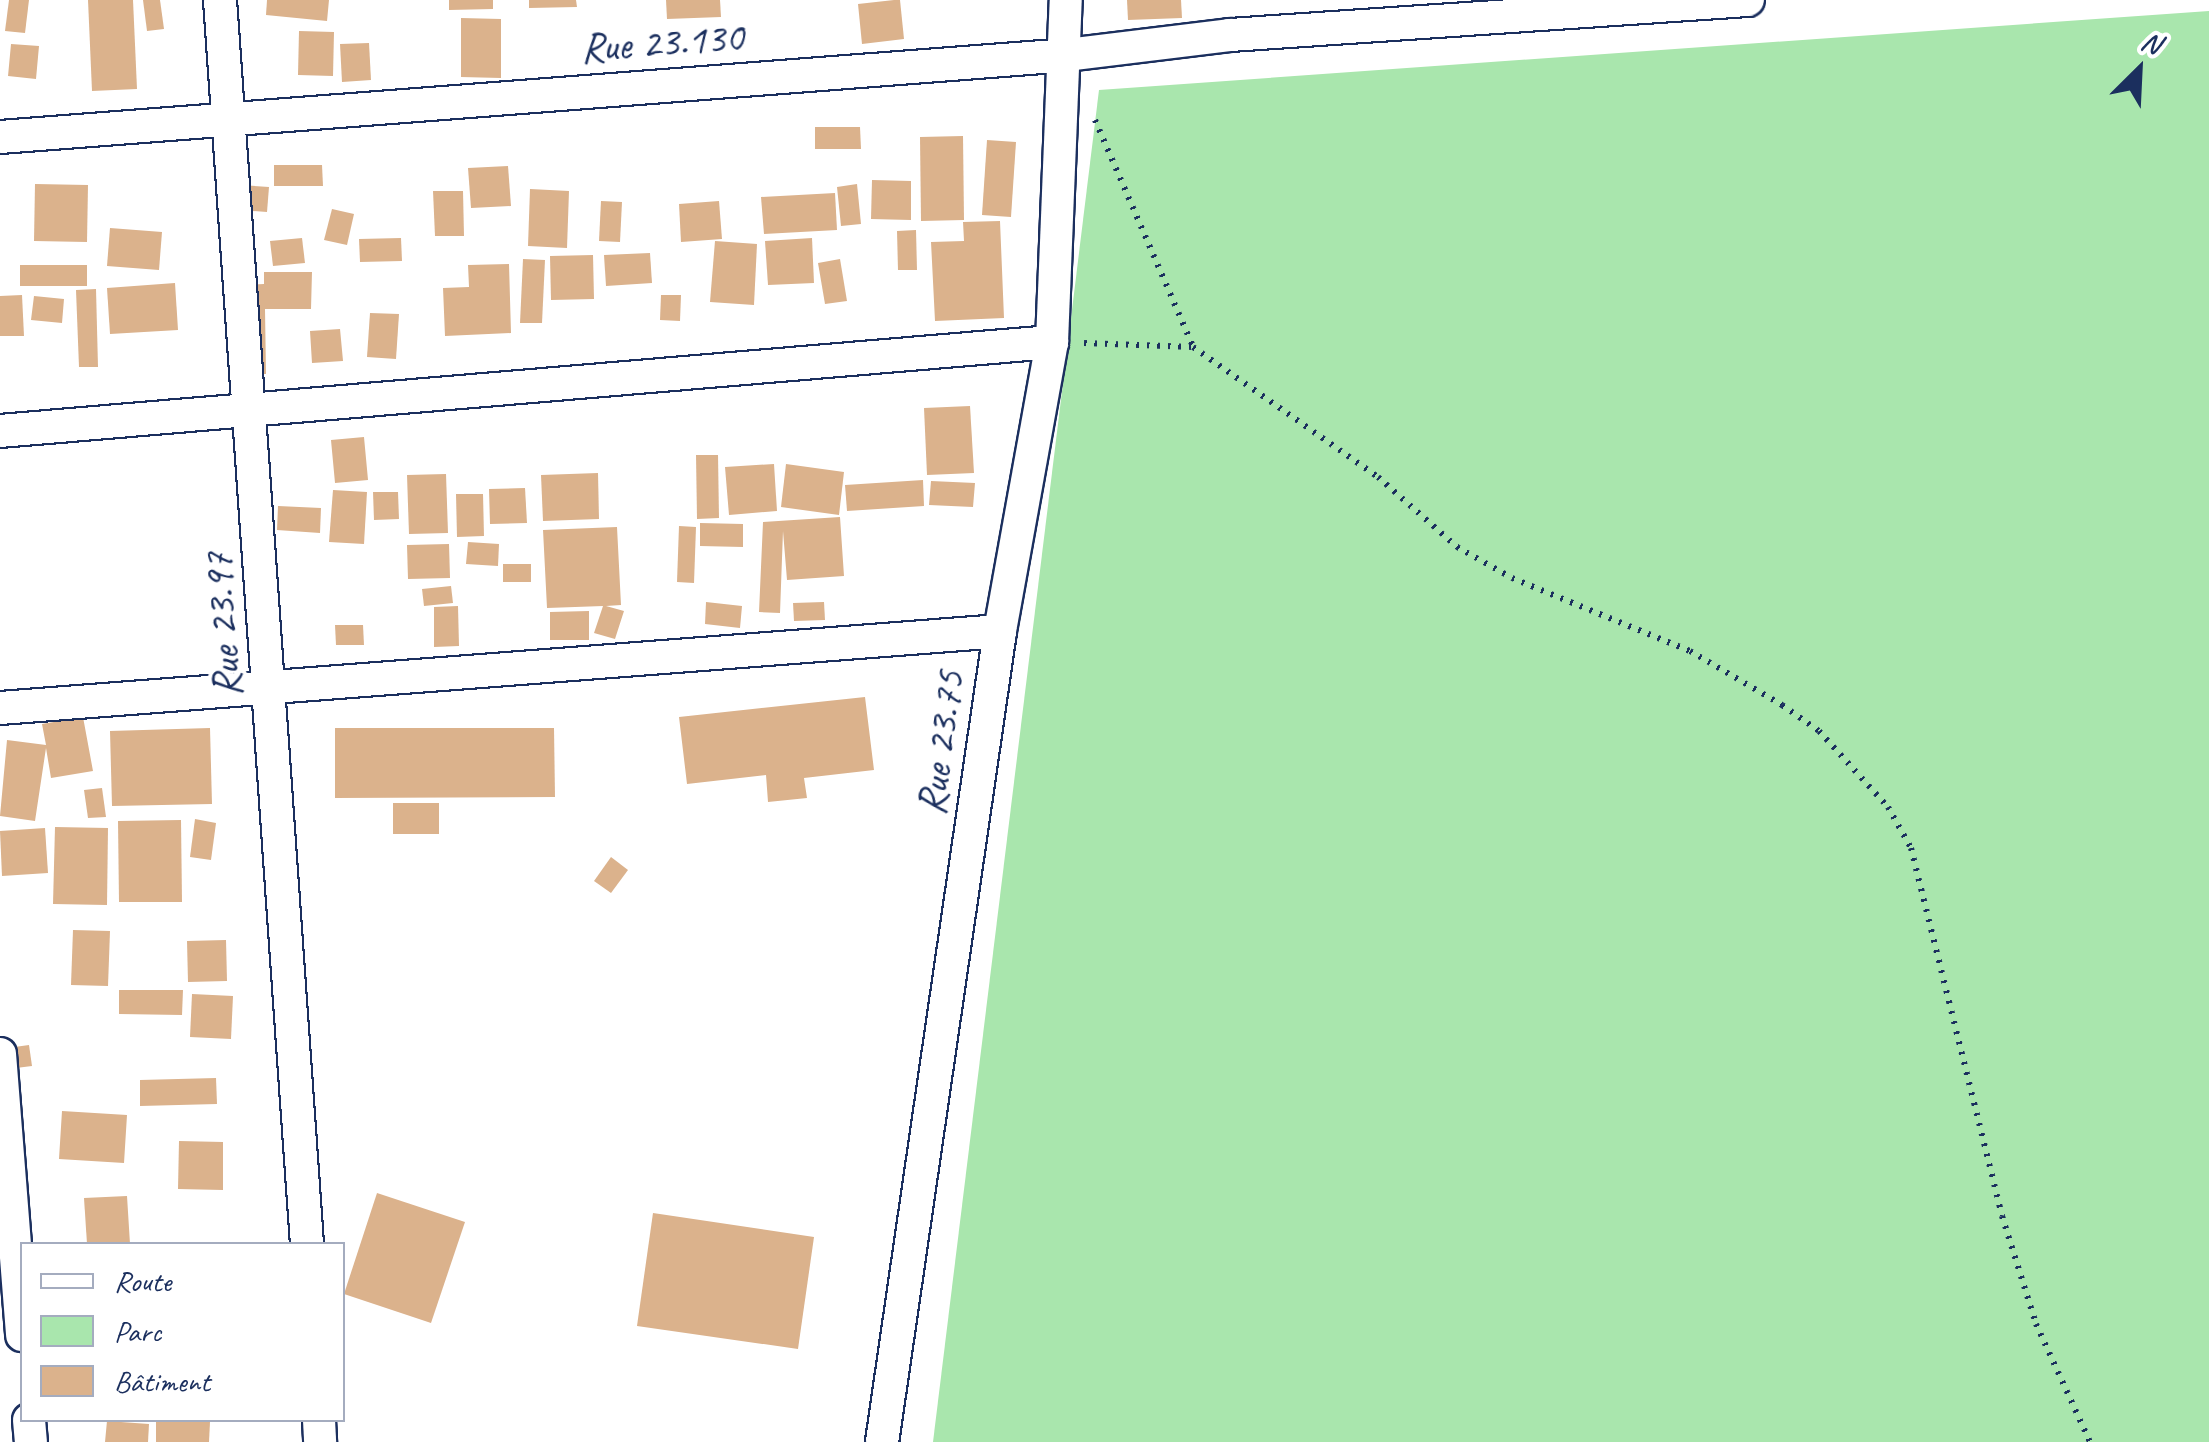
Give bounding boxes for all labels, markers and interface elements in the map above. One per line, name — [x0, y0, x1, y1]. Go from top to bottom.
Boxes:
street label: Rue 23.130 — [579, 12, 745, 74]
north arrow — [2089, 20, 2189, 120]
text: N — [2136, 23, 2166, 62]
street label: Rue 23.97 — [193, 551, 253, 699]
street label: Rue 23.75 — [906, 668, 976, 818]
legend — [20, 1242, 345, 1422]
text: Route — [114, 1262, 171, 1300]
text: Parc — [114, 1312, 161, 1350]
text: Bâtiment — [114, 1362, 210, 1400]

